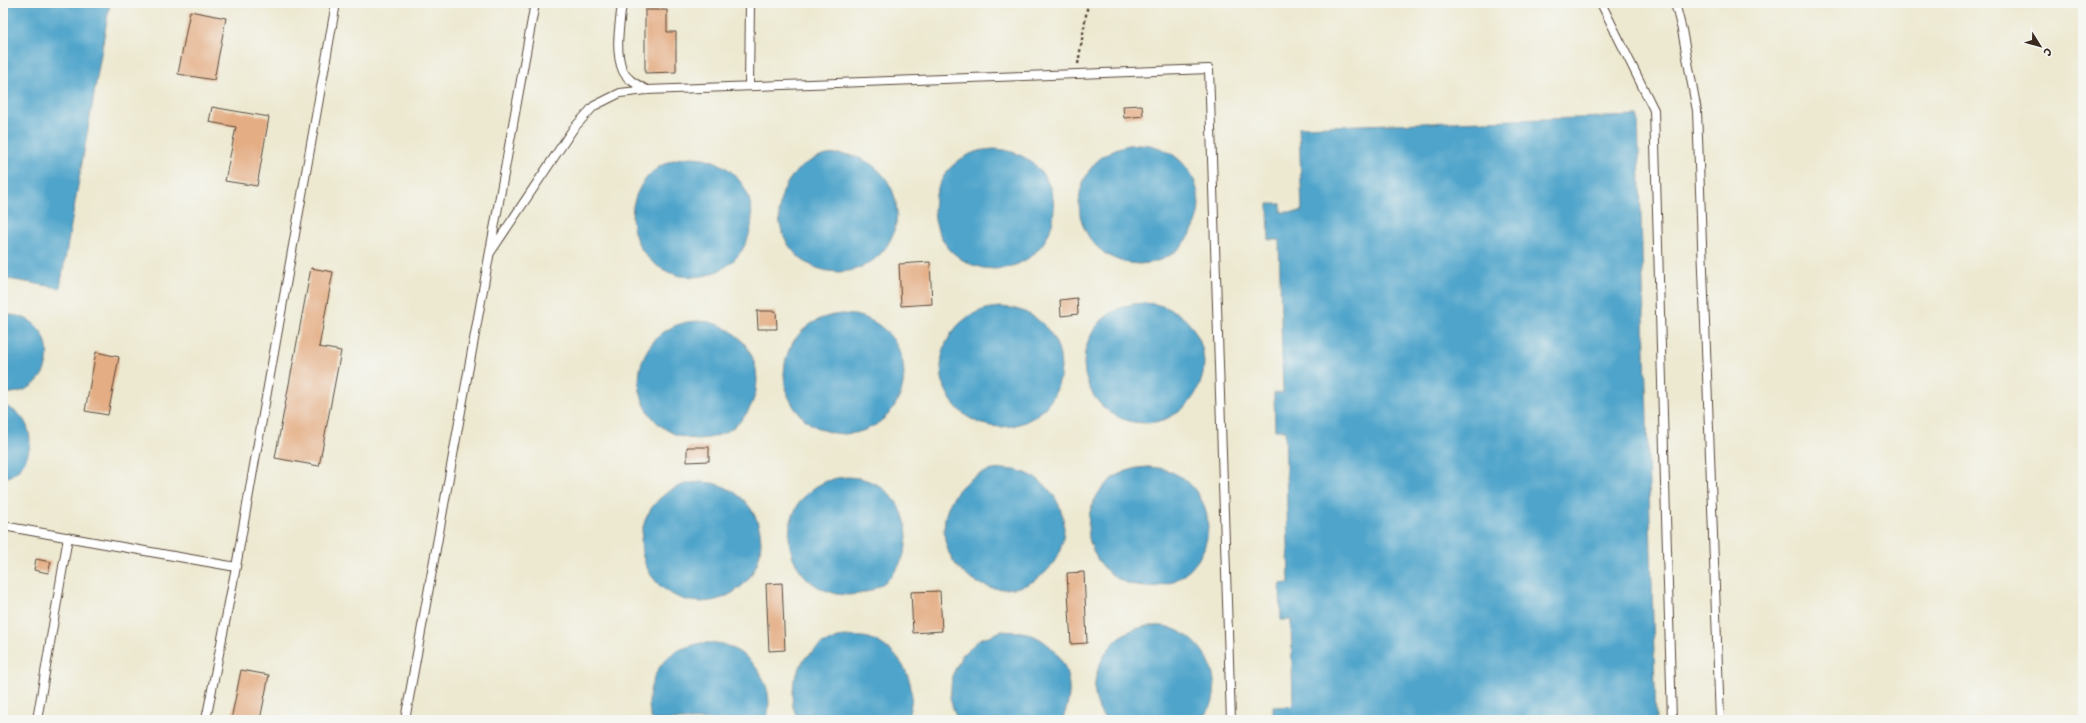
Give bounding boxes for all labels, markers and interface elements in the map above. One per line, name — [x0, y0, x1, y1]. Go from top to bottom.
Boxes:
north arrow — [2020, 26, 2060, 66]
text: С — [2039, 45, 2056, 59]

